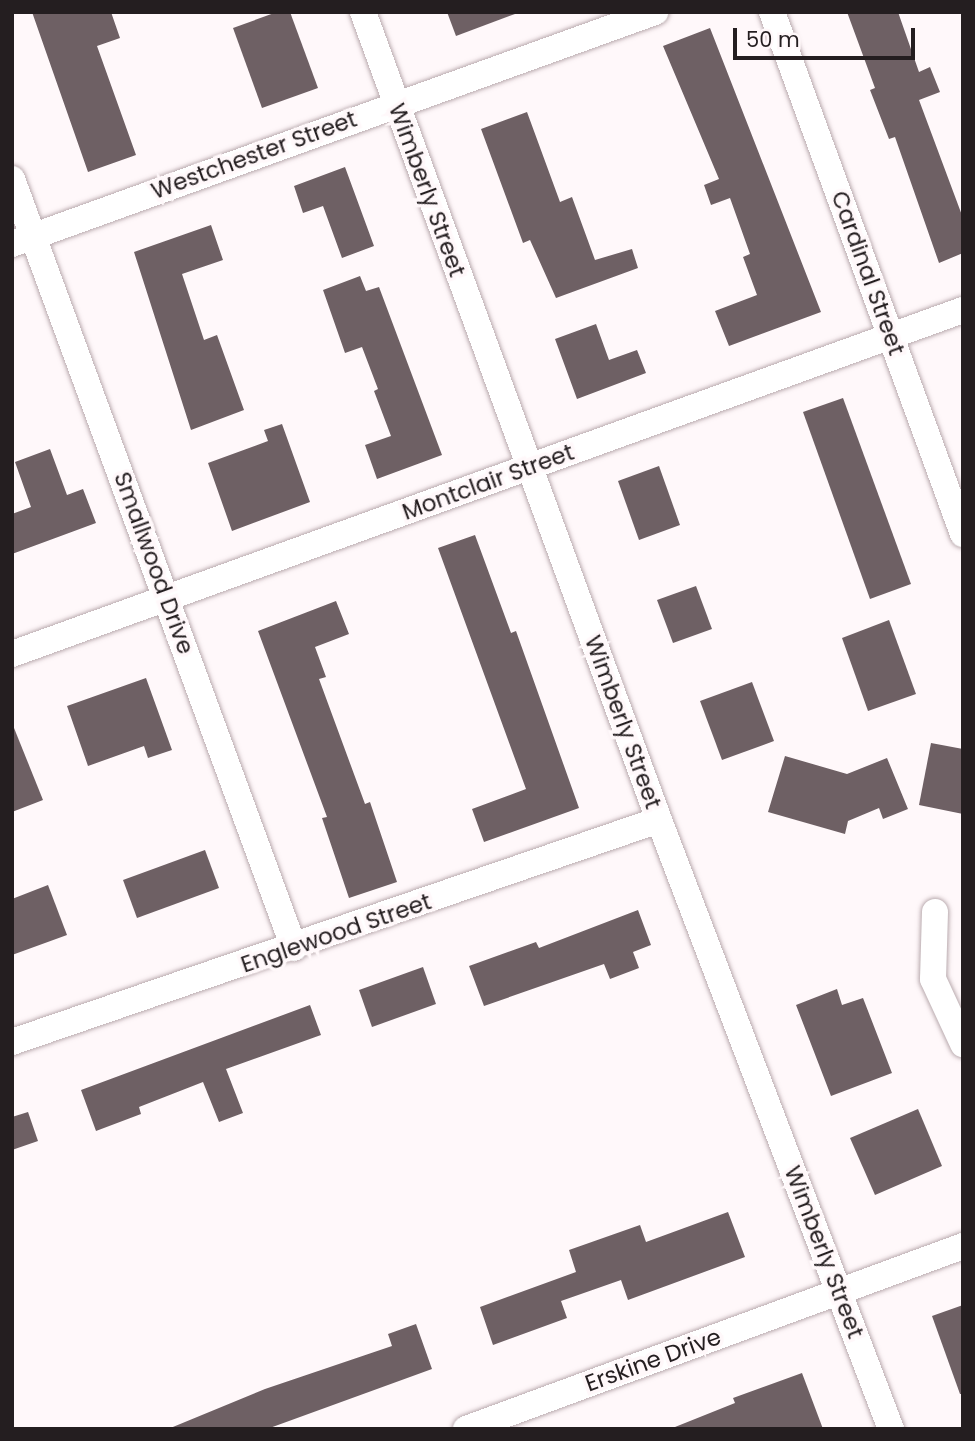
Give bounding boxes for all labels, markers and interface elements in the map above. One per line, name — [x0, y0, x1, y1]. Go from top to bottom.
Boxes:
scale bar — [737, 14, 919, 58]
text: 50 m — [746, 25, 800, 54]
street label: Wimberly Street — [383, 100, 471, 280]
street label: Westchester Street — [147, 105, 361, 205]
street label: Cardinal Street — [826, 187, 910, 359]
street label: Montclair Street — [398, 438, 578, 526]
street label: Smallwood Drive — [108, 468, 200, 658]
street label: Wimberly Street — [579, 632, 667, 812]
street label: Englewood Street — [237, 888, 435, 978]
street label: Wimberly Street — [778, 1162, 870, 1342]
street label: Erskine Drive — [581, 1323, 725, 1397]

